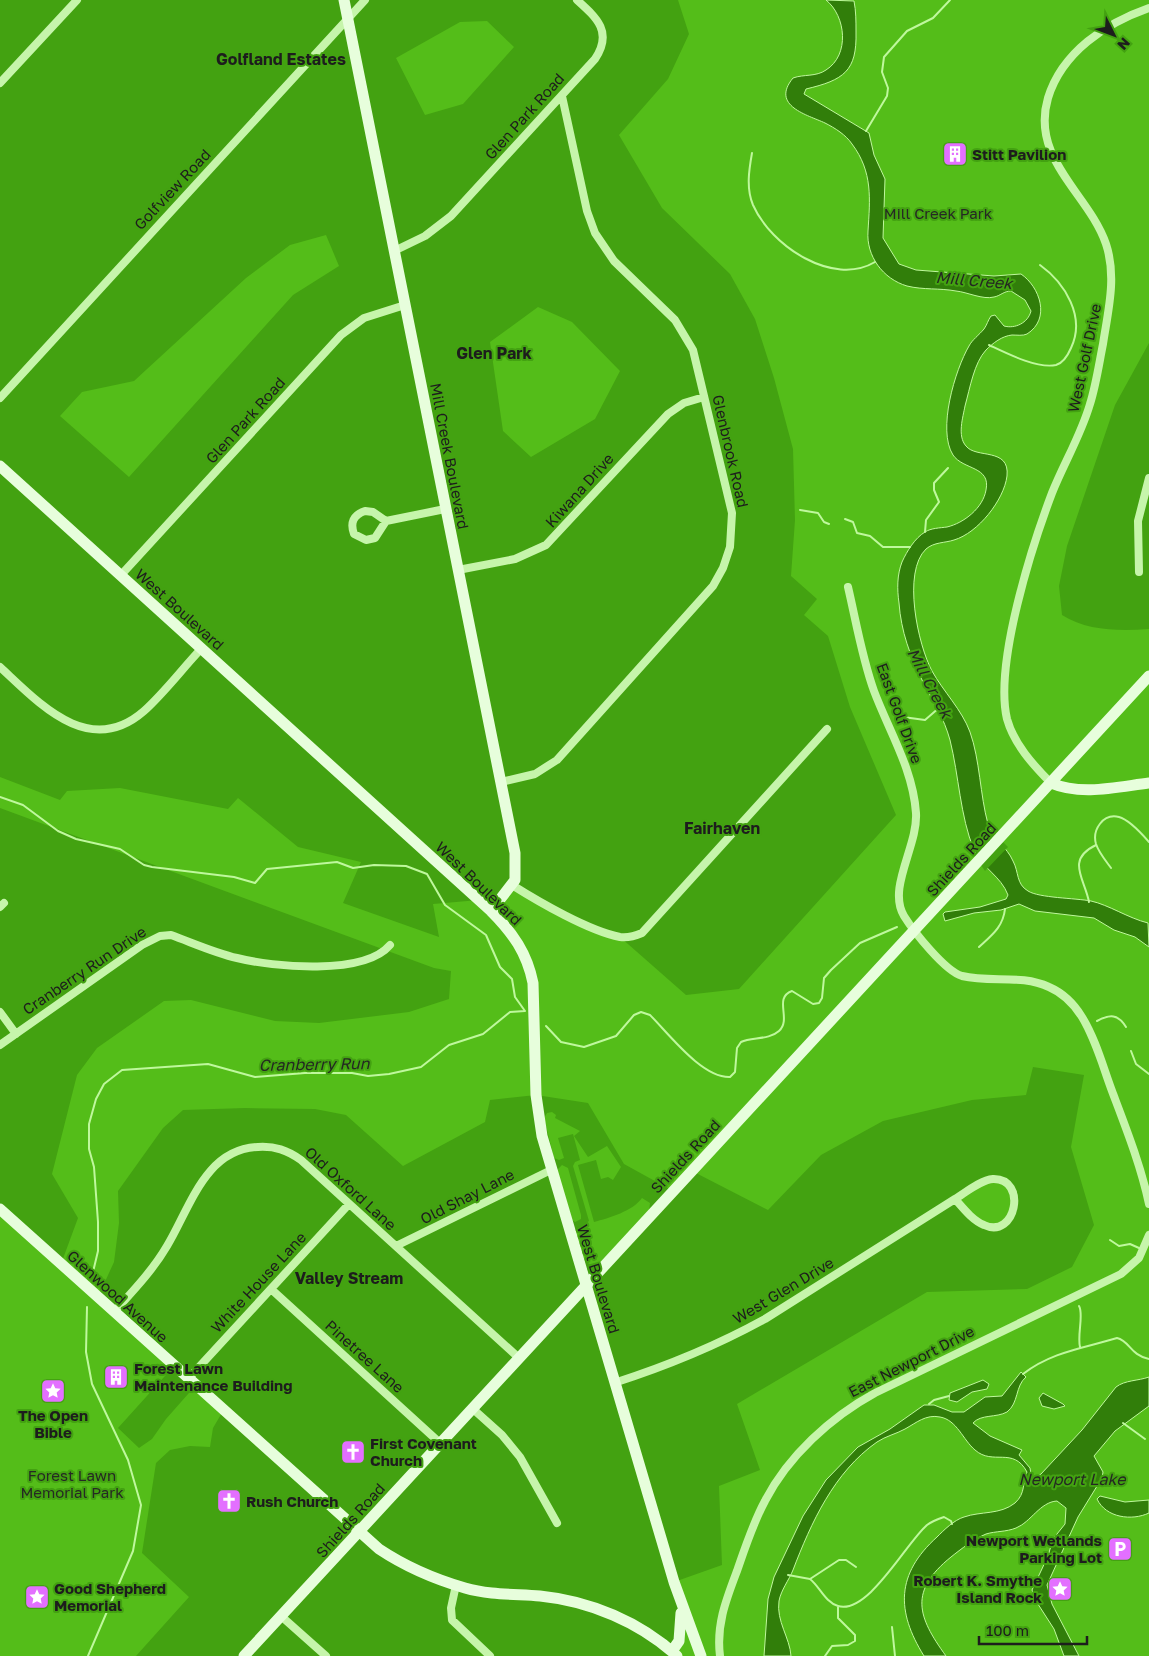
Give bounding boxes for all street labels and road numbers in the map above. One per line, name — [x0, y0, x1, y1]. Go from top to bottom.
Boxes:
street label: Glen Park Road — [481, 69, 567, 163]
street label: Golfview Road — [130, 145, 214, 233]
street label: West Golf Drive — [1064, 302, 1104, 414]
street label: Glen Park Road — [202, 373, 288, 467]
street label: Mill Creek Boulevard — [427, 381, 473, 531]
street label: Glenbrook Road — [709, 393, 753, 509]
street label: Kiwana Drive — [541, 449, 617, 531]
street label: West Boulevard — [132, 565, 228, 653]
street label: East Golf Drive — [873, 660, 927, 766]
street label: Shields Road — [922, 819, 1000, 899]
street label: West Boulevard — [432, 837, 526, 929]
street label: Cranberry Run Drive — [19, 922, 149, 1018]
street label: Shields Road — [646, 1116, 724, 1196]
street label: Old Oxford Lane — [302, 1142, 400, 1234]
street label: Old Shay Lane — [417, 1164, 517, 1227]
street label: West Boulevard — [574, 1222, 624, 1336]
street label: White House Lane — [207, 1228, 309, 1336]
street label: Glenwood Avenue — [64, 1246, 172, 1346]
street label: West Glen Drive — [729, 1253, 837, 1327]
street label: Pinetree Lane — [322, 1316, 408, 1396]
street label: East Newport Drive — [845, 1321, 977, 1400]
street label: Shields Road — [312, 1479, 388, 1561]

